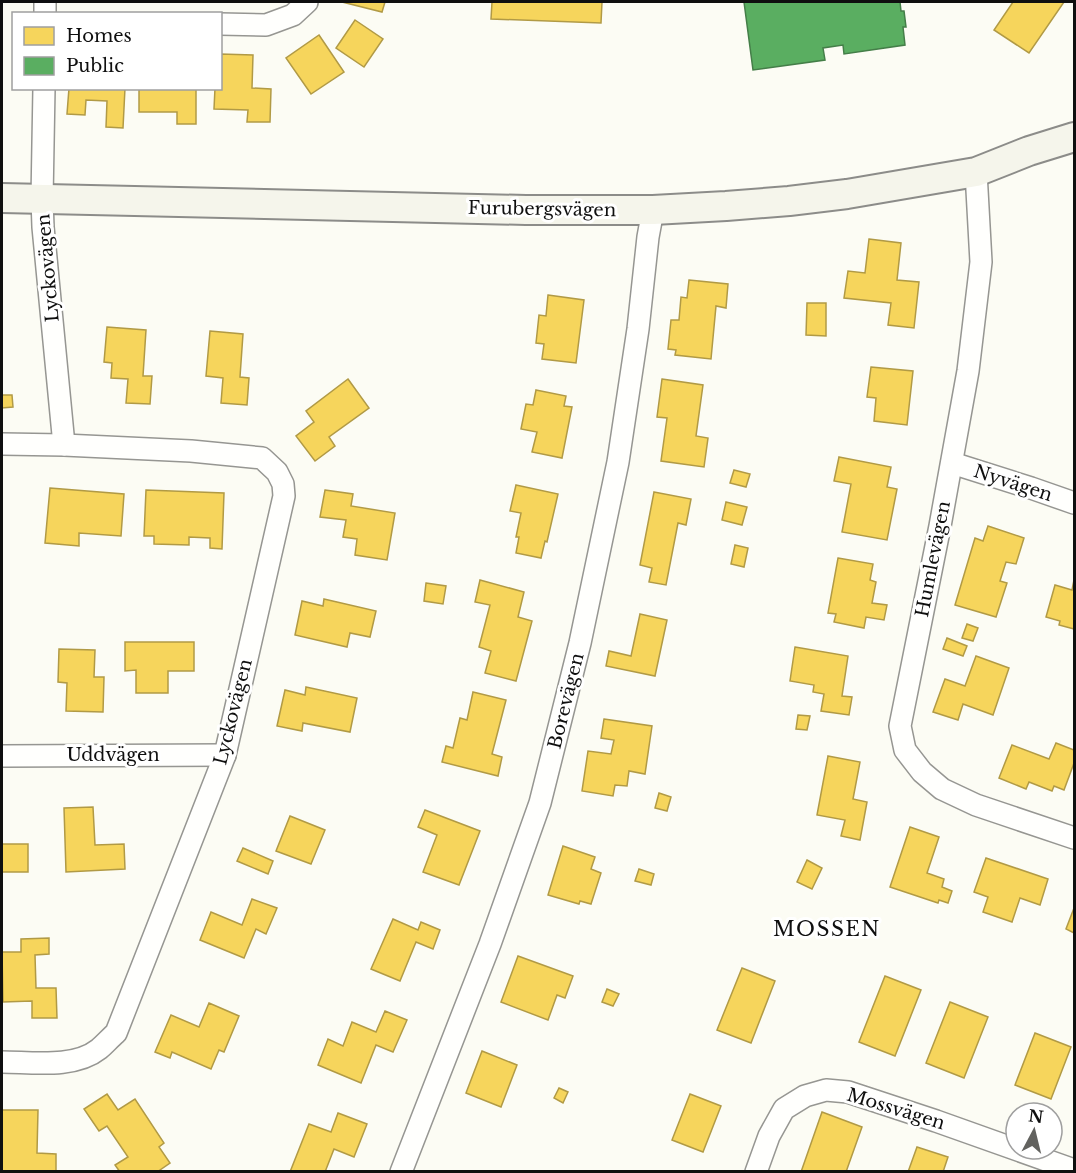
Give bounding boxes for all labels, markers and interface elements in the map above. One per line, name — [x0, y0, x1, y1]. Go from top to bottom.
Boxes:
legend — [12, 12, 222, 90]
text: Homes — [66, 25, 132, 47]
text: Public — [66, 55, 124, 77]
street label: Furubergsvägen — [468, 197, 616, 221]
street label: Lyckovägen — [32, 213, 64, 323]
street label: Nyvägen — [971, 460, 1055, 506]
street label: Humlevägen — [911, 499, 955, 619]
street label: Borevägen — [543, 651, 589, 751]
street label: Lyckovägen — [209, 657, 257, 767]
street label: Uddvägen — [66, 744, 160, 766]
district label: MOSSEN — [773, 917, 881, 941]
street label: Mossvägen — [844, 1084, 948, 1134]
north arrow — [1004, 1101, 1064, 1161]
text: N — [1027, 1105, 1045, 1127]

